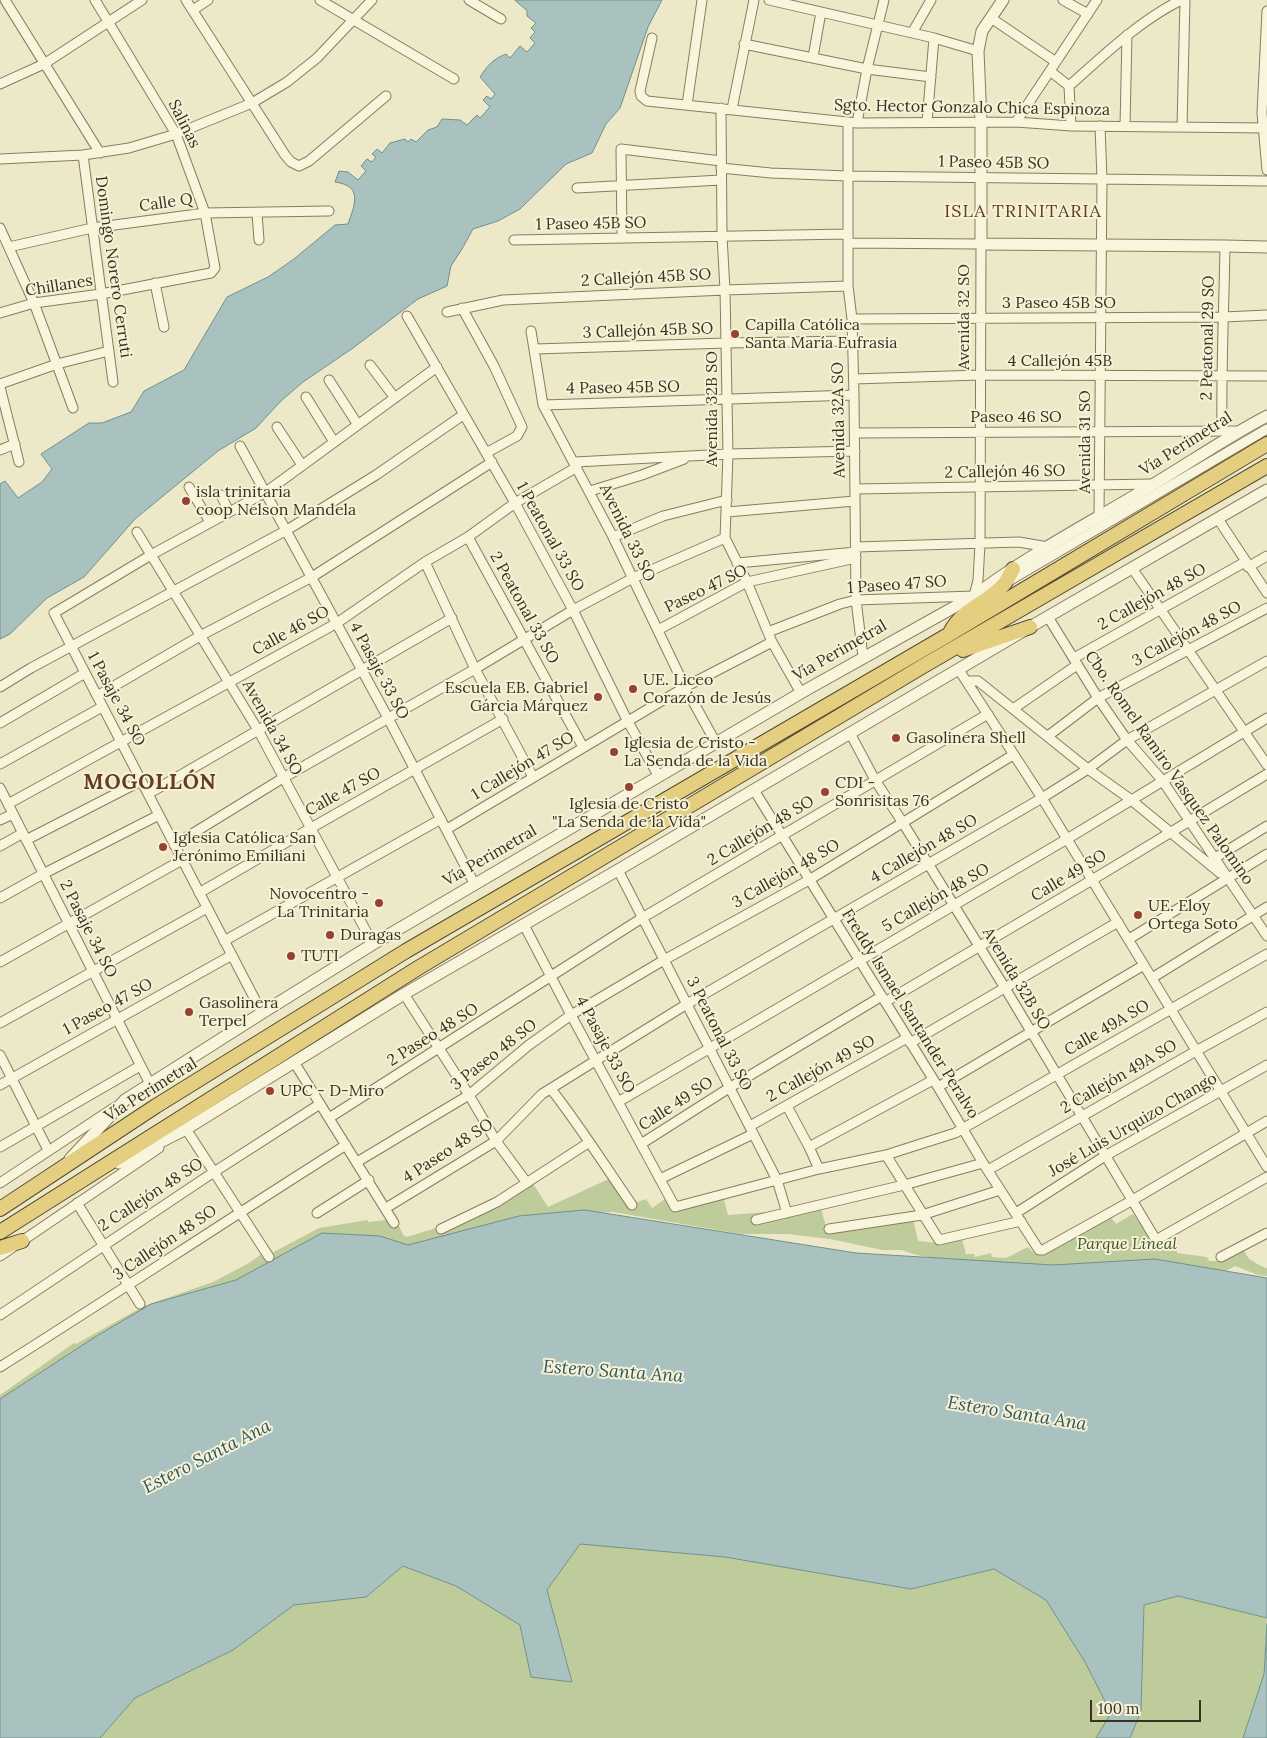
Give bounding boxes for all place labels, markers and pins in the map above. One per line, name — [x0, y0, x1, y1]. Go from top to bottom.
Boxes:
place label: Capilla Católica Santa María Eufrasia — [745, 315, 897, 353]
marker: Capilla Católica Santa María Eufrasia — [729, 328, 741, 340]
place label: isla trinitaria coop Nelson Mandela — [196, 482, 356, 520]
marker: isla trinitaria coop Nelson Mandela — [180, 495, 192, 507]
place label: UE. Liceo Corazón de Jesús — [643, 670, 771, 708]
place label: Escuela EB. Gabriel Gárcia Márquez — [445, 678, 588, 716]
marker: UE. Liceo Corazón de Jesús — [627, 683, 639, 695]
marker: Escuela EB. Gabriel Gárcia Márquez — [592, 691, 604, 703]
place label: Gasolinera Shell — [906, 728, 1026, 748]
marker: Gasolinera Shell — [890, 732, 902, 744]
place label: Iglesia de Cristo - La Senda de la Vida — [624, 733, 767, 771]
marker: Iglesia de Cristo - La Senda de la Vida — [608, 746, 620, 758]
place label: CDI - Sonrisitas 76 — [835, 773, 929, 811]
marker: Iglesia de Cristo "La Senda de la Vida" — [623, 781, 635, 793]
marker: CDI - Sonrisitas 76 — [819, 786, 831, 798]
place label: Iglesia de Cristo "La Senda de la Vida" — [552, 794, 706, 832]
place label: Iglesia Católica San Jerónimo Emiliani — [173, 828, 316, 866]
marker: Iglesia Católica San Jerónimo Emiliani — [157, 841, 169, 853]
place label: Novocentro - La Trinitaria — [269, 884, 369, 922]
place label: UE. Eloy Ortega Soto — [1148, 896, 1238, 934]
marker: Novocentro - La Trinitaria — [373, 897, 385, 909]
marker: UE. Eloy Ortega Soto — [1132, 909, 1144, 921]
place label: Duragas — [340, 925, 401, 945]
marker: Duragas — [324, 929, 336, 941]
place label: TUTI — [301, 946, 339, 966]
marker: TUTI — [285, 950, 297, 962]
place label: Gasolinera Terpel — [199, 993, 279, 1031]
marker: Gasolinera Terpel — [183, 1006, 195, 1018]
place label: UPC - D-Miro — [280, 1081, 384, 1101]
marker: UPC - D-Miro — [264, 1085, 276, 1097]

